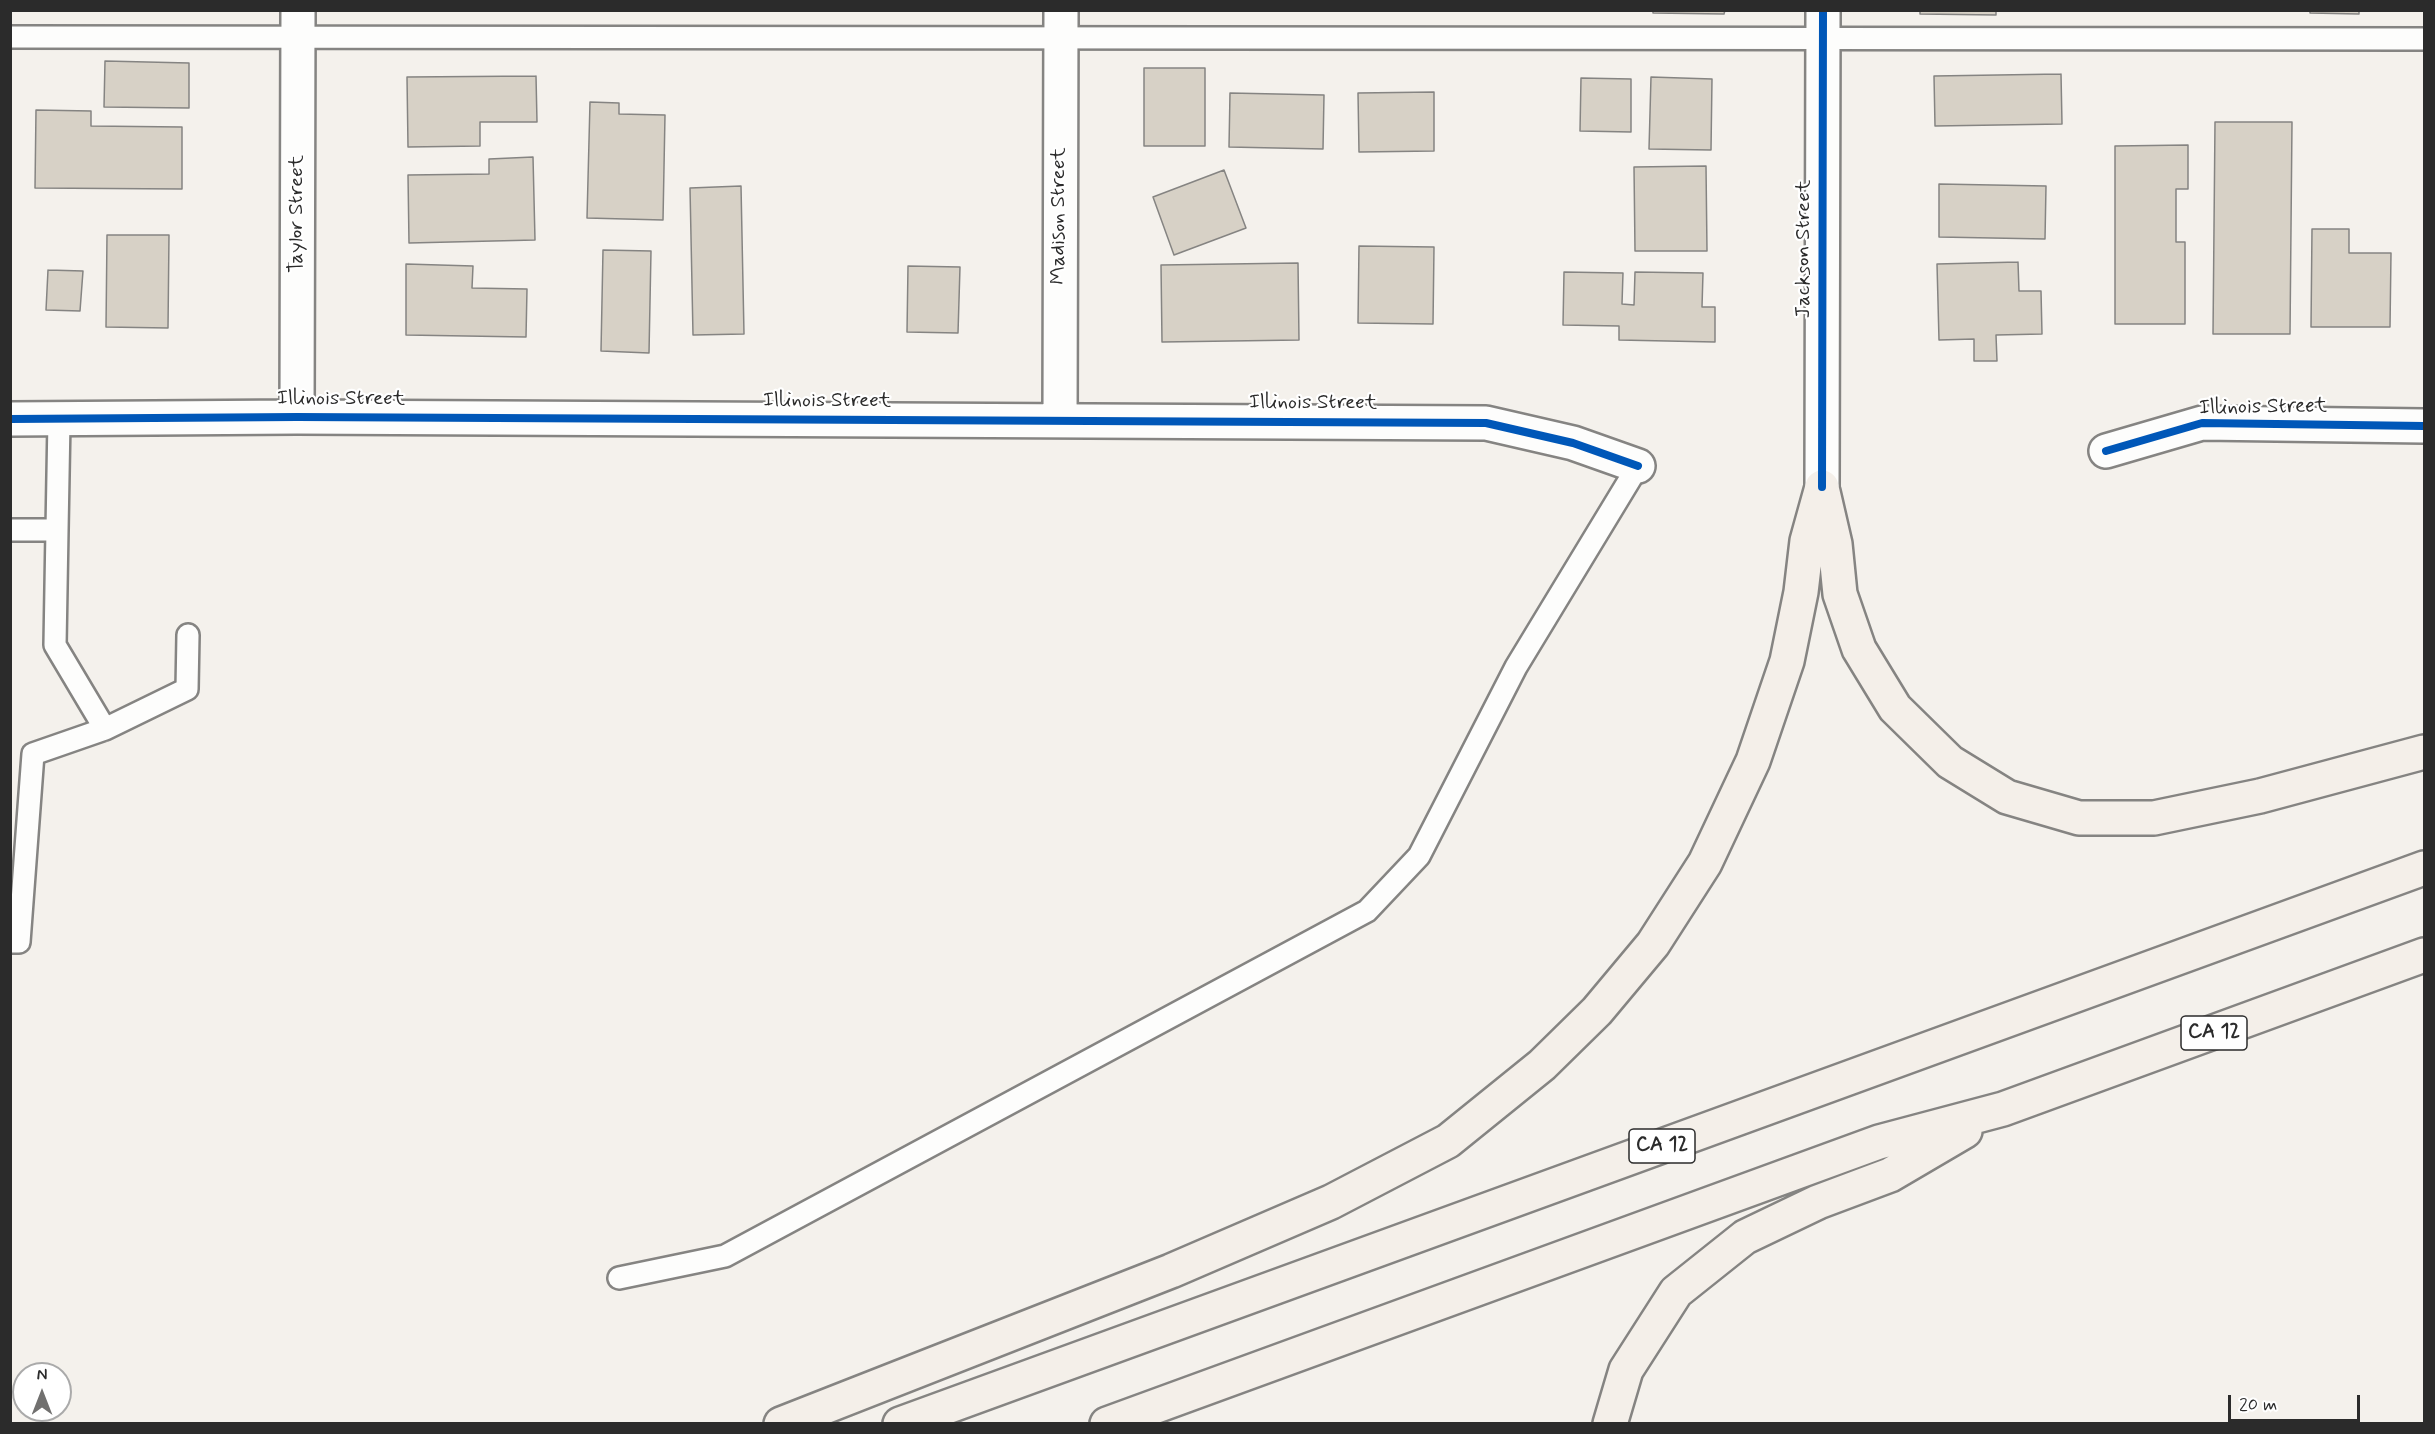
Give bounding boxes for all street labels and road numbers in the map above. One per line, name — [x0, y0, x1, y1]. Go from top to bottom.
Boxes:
street label: Madison Street — [1047, 147, 1073, 285]
street label: Taylor Street — [285, 155, 311, 273]
street label: Jackson Street — [1792, 180, 1818, 318]
street label: Illinois Street — [277, 387, 405, 413]
street label: Illinois Street — [763, 389, 891, 415]
street label: Illinois Street — [1249, 391, 1377, 417]
street label: Illinois Street — [2199, 394, 2327, 422]
road number: CA 12 — [2181, 1016, 2247, 1050]
road number: CA 12 — [1629, 1129, 1695, 1163]

